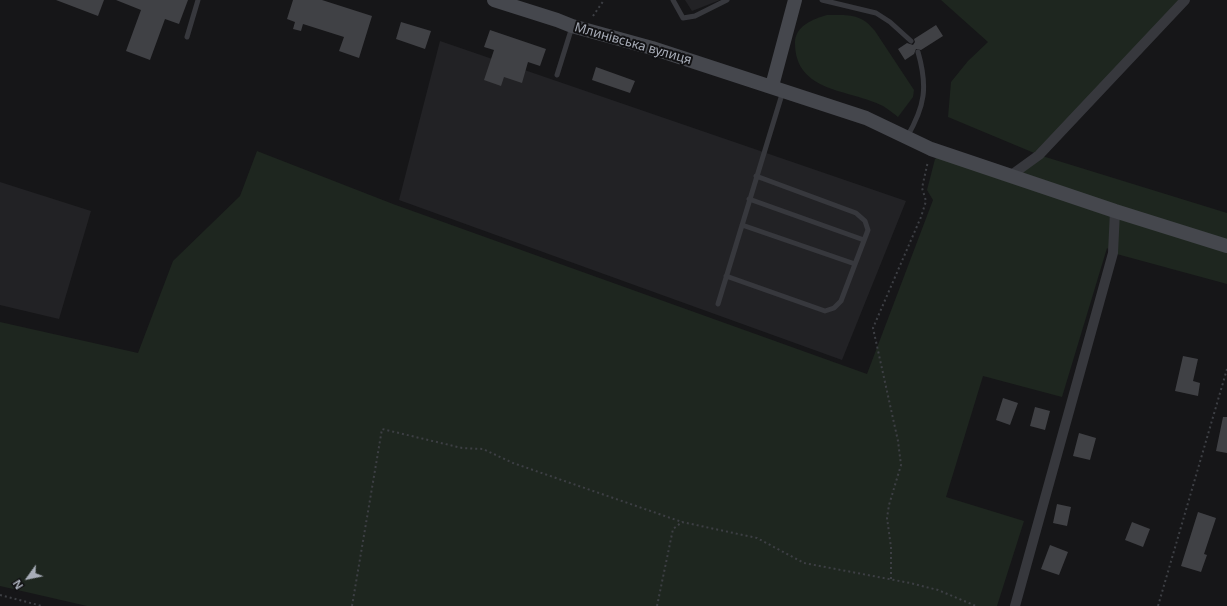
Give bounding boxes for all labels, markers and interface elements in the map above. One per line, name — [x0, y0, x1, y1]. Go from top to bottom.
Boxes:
street label: Млинівська вулиця — [573, 20, 693, 68]
north arrow — [8, 558, 48, 598]
text: N — [9, 577, 26, 593]

